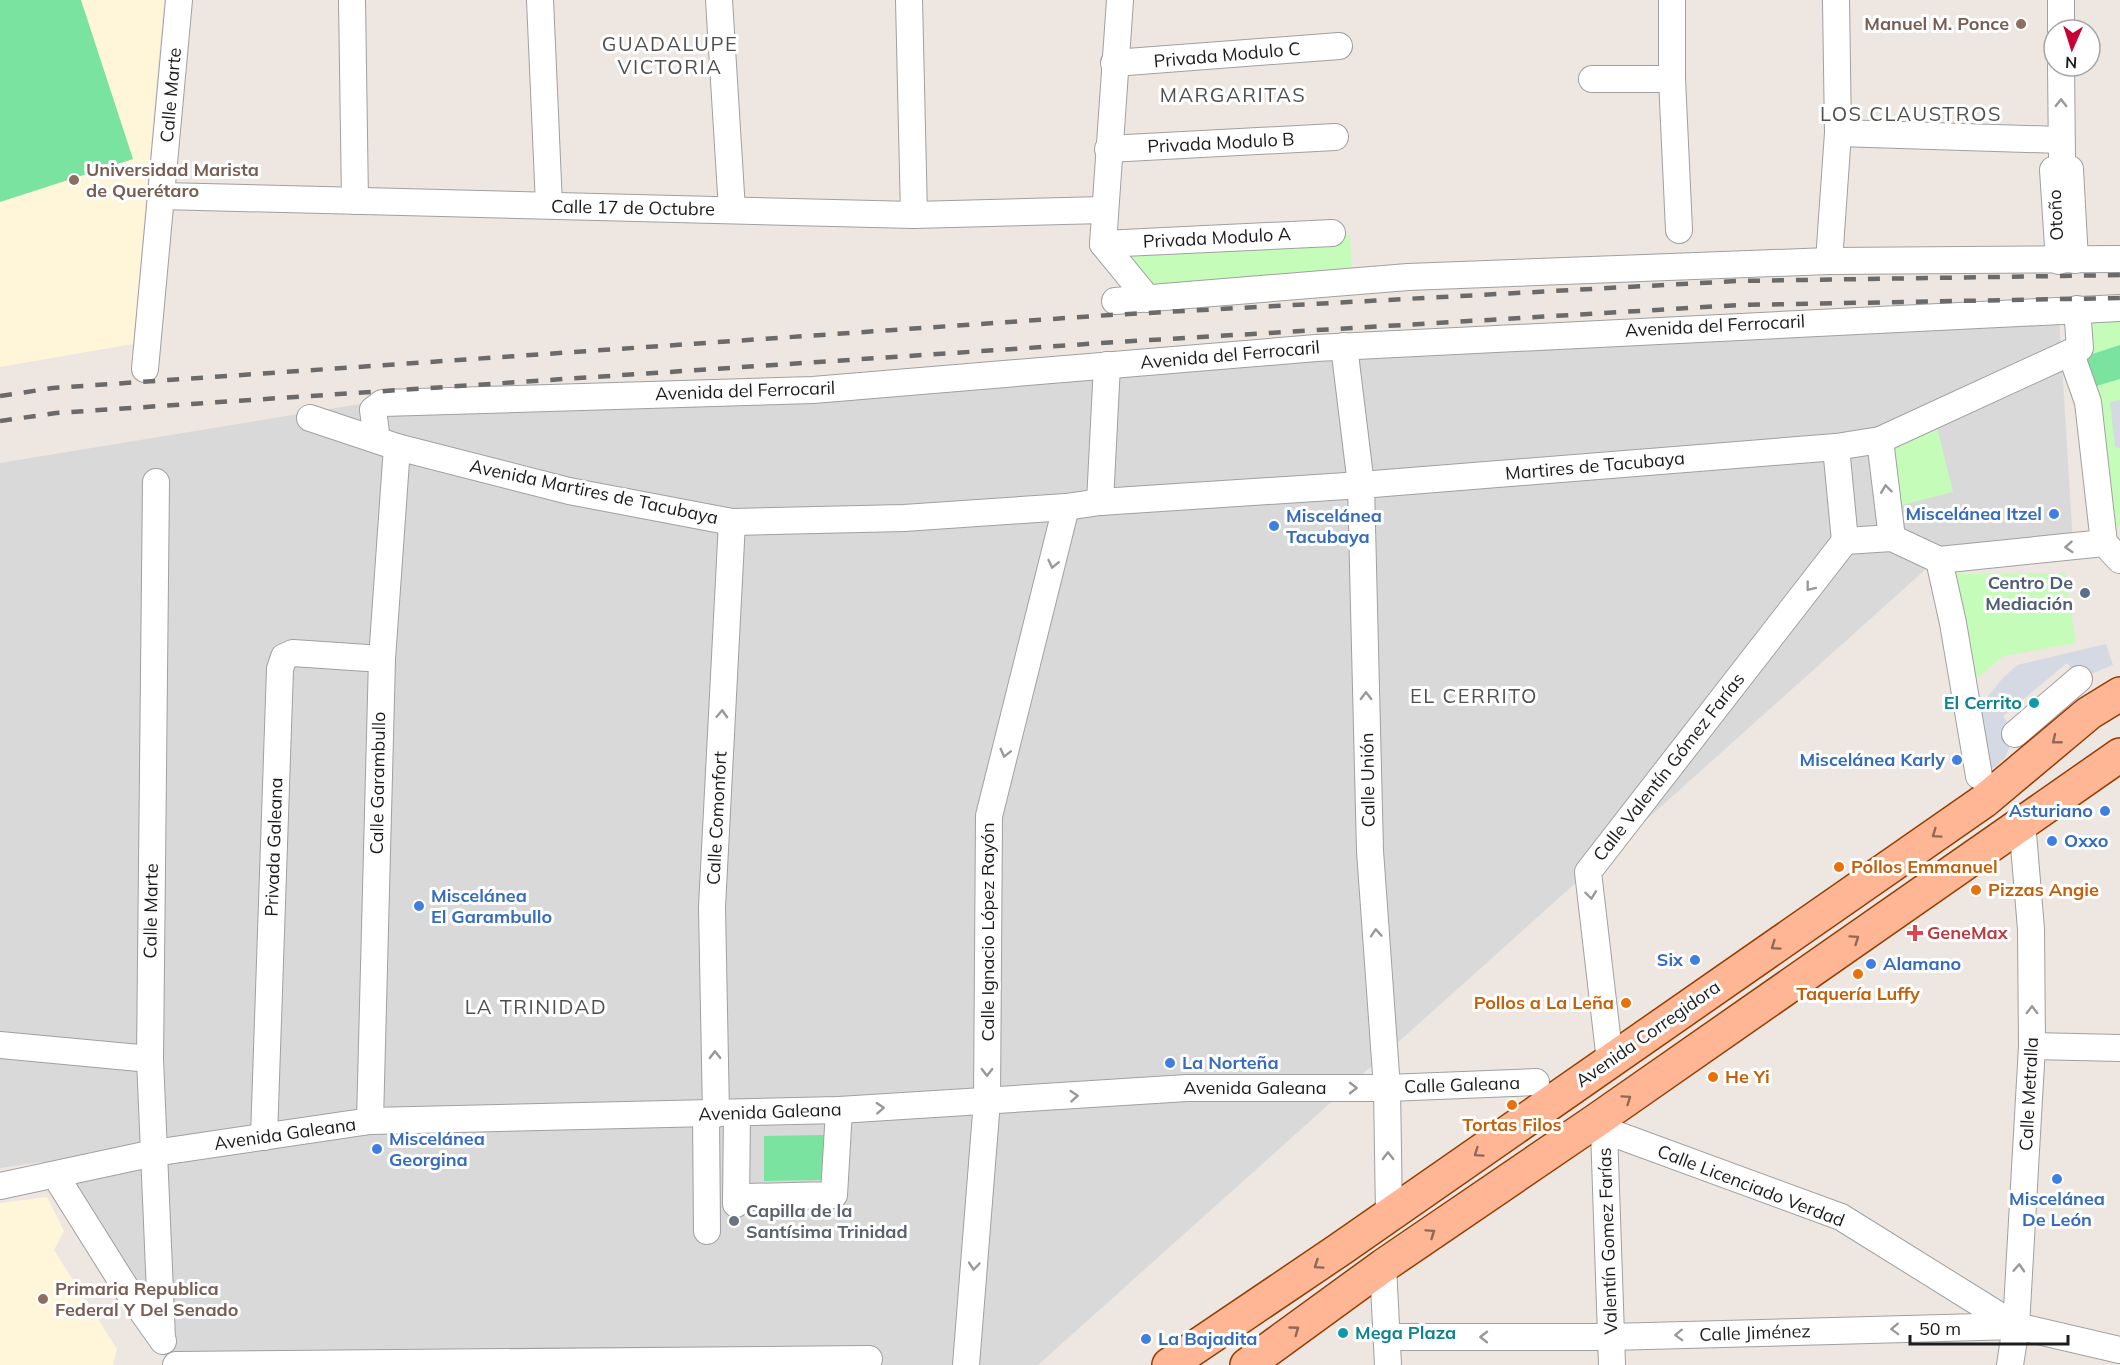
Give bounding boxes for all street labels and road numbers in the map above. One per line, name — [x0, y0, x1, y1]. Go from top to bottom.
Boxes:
street label: Privada Modulo C — [1153, 37, 1301, 72]
street label: Calle Marte — [155, 47, 186, 143]
street label: Privada Modulo B — [1147, 127, 1295, 158]
street label: Otoño — [2043, 189, 2068, 241]
street label: Calle 17 de Octubre — [551, 195, 715, 220]
street label: Privada Modulo A — [1142, 222, 1292, 253]
street label: Avenida del Ferrocaril — [1624, 309, 1806, 342]
street label: Avenida del Ferrocaril — [1139, 335, 1321, 374]
street label: Avenida del Ferrocaril — [655, 376, 835, 405]
street label: Martires de Tacubaya — [1504, 446, 1686, 485]
street label: Avenida Martires de Tacubaya — [468, 454, 720, 529]
street label: Calle Valentín Gómez Farías — [1588, 668, 1749, 865]
street label: Calle Garambullo — [365, 711, 390, 855]
street label: Calle Unión — [1355, 732, 1380, 828]
street label: Calle Comonfort — [702, 751, 731, 885]
street label: Privada Galeana — [260, 777, 287, 917]
street label: Calle Ignacio López Rayón — [976, 823, 999, 1041]
street label: Calle Marte — [138, 863, 163, 959]
street label: Avenida Corregidora — [1571, 975, 1724, 1092]
street label: Calle Metralla — [2014, 1036, 2043, 1152]
street label: Calle Galeana — [1404, 1071, 1520, 1098]
street label: Avenida Galeana — [1183, 1076, 1327, 1099]
street label: Avenida Galeana — [698, 1098, 842, 1125]
street label: Avenida Galeana — [212, 1112, 357, 1155]
street label: Calle Licenciado Verdad — [1654, 1139, 1848, 1232]
street label: Valentín Gomez Farías — [1593, 1147, 1622, 1335]
street label: Calle Jiménez — [1699, 1319, 1811, 1346]

